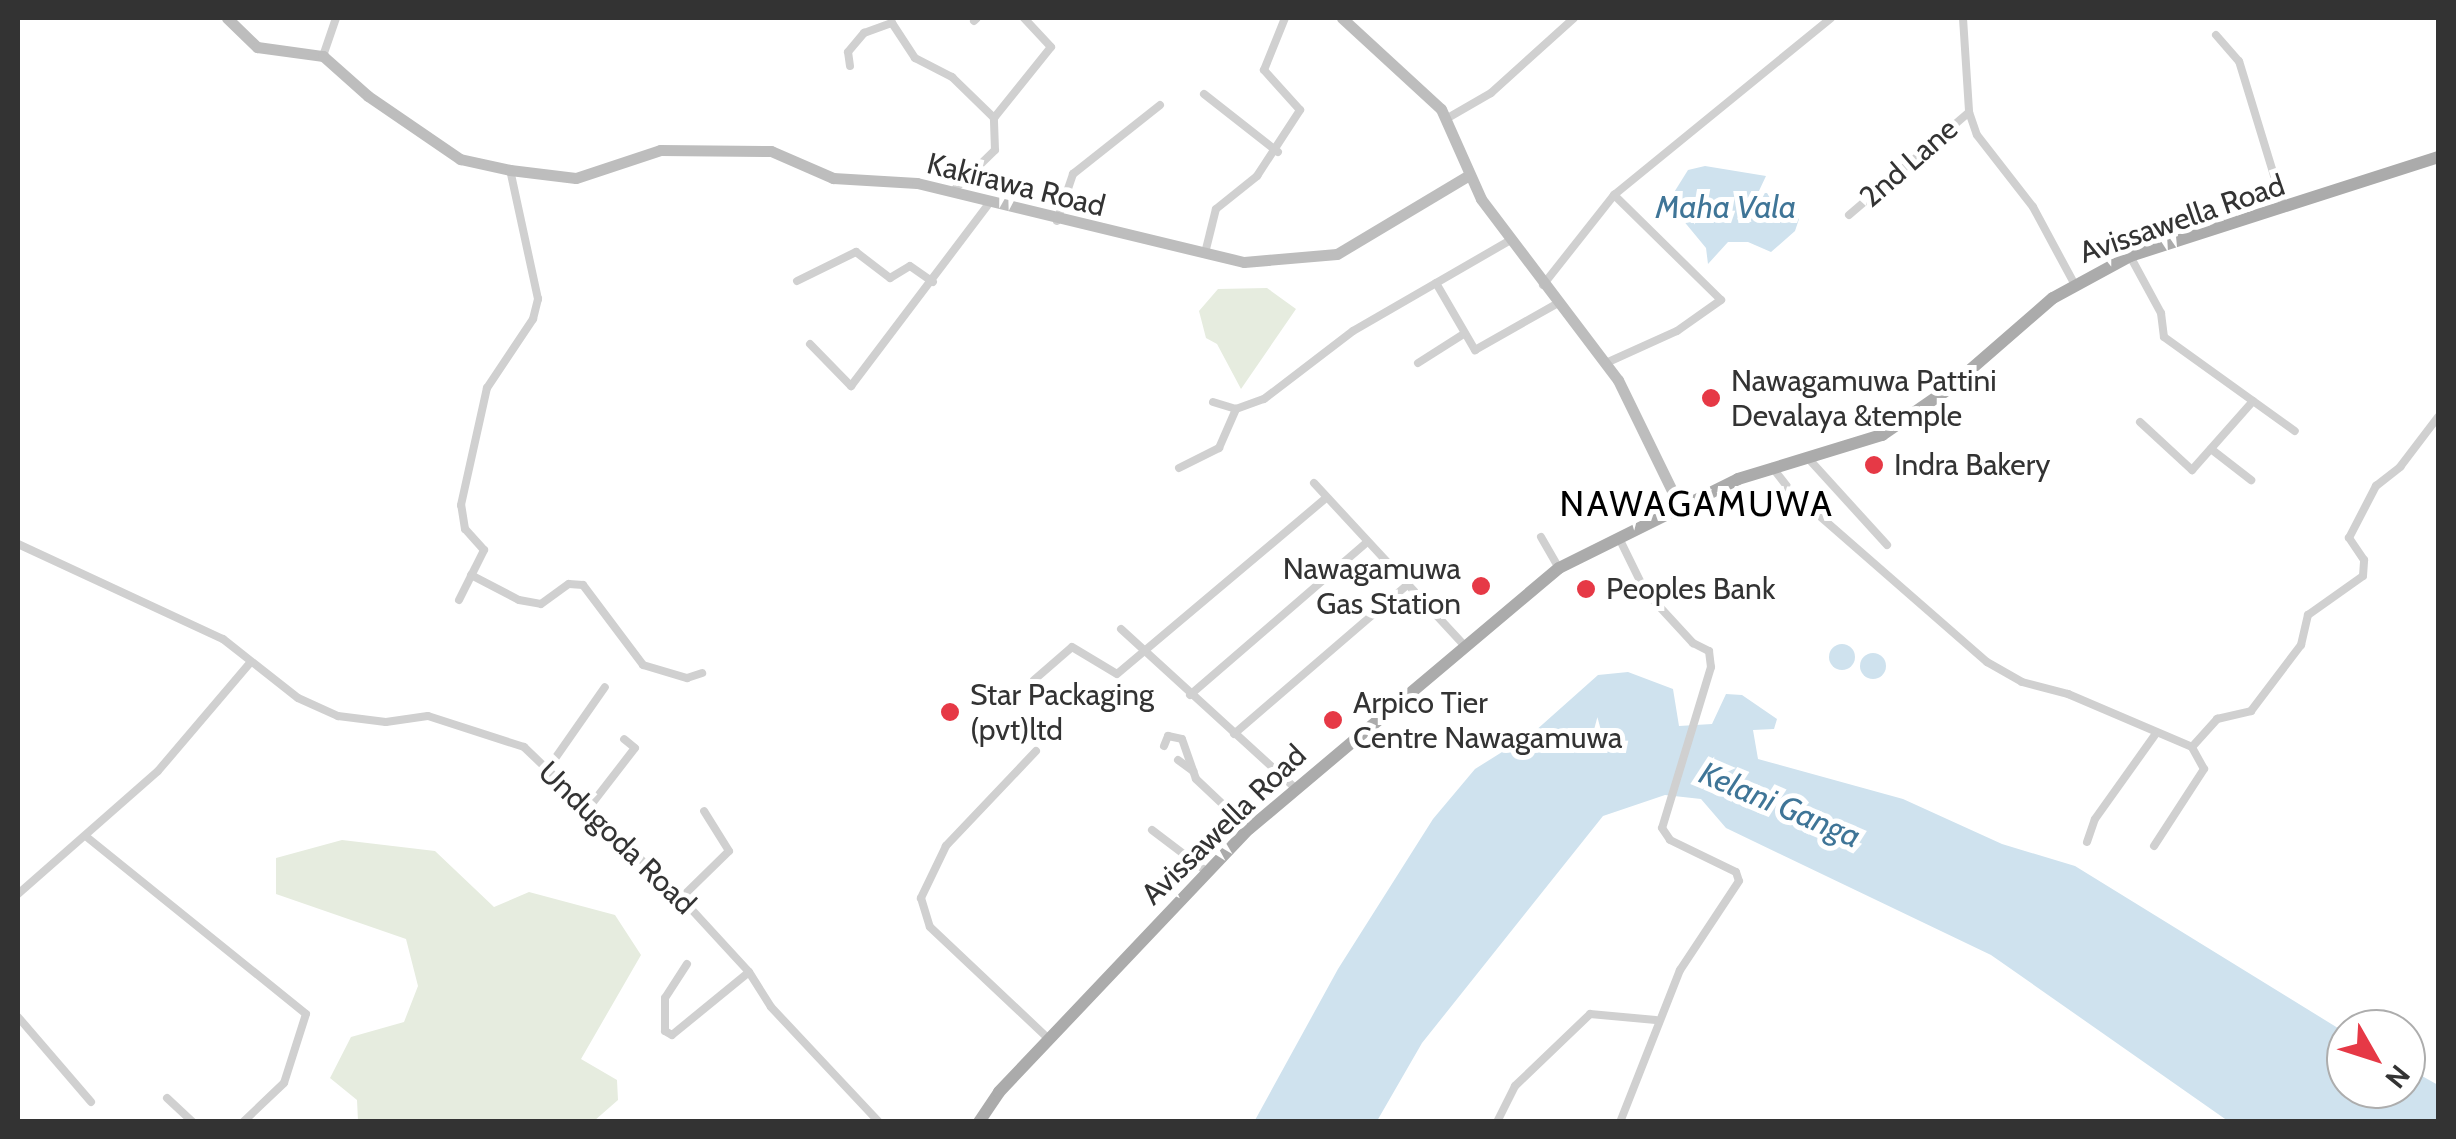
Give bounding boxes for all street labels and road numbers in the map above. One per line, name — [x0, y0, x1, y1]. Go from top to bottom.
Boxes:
street label: 2nd Lane — [1853, 111, 1965, 215]
street label: Kakirawa Road — [923, 145, 1109, 225]
street label: Avissawella Road — [2075, 167, 2289, 271]
street label: Avissawella Road — [1134, 737, 1314, 913]
street label: Undugoda Road — [531, 754, 703, 922]

